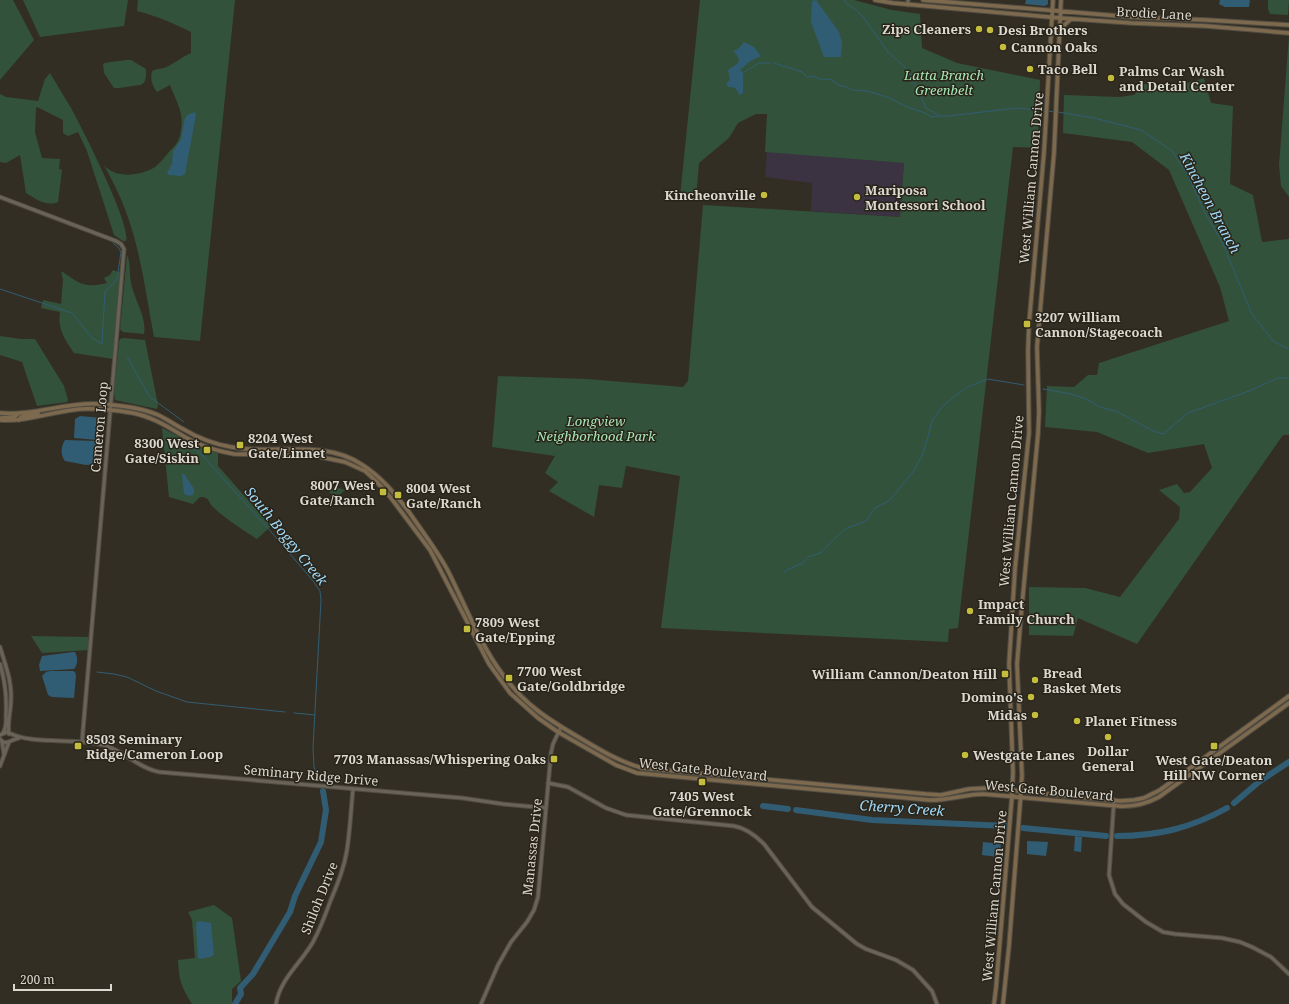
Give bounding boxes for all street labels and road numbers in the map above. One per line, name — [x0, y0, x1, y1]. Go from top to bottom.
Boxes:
street label: Brodie Lane — [1116, 2, 1192, 24]
street label: West William Cannon Drive — [1015, 91, 1047, 265]
street label: Cameron Loop — [86, 381, 112, 473]
street label: West William Cannon Drive — [995, 414, 1027, 588]
street label: West Gate Boulevard — [638, 753, 768, 785]
street label: Seminary Ridge Drive — [243, 760, 379, 790]
street label: West Gate Boulevard — [984, 775, 1114, 805]
street label: Manassas Drive — [518, 797, 546, 897]
street label: West William Cannon Drive — [978, 809, 1010, 983]
street label: Shiloh Drive — [296, 859, 342, 937]

